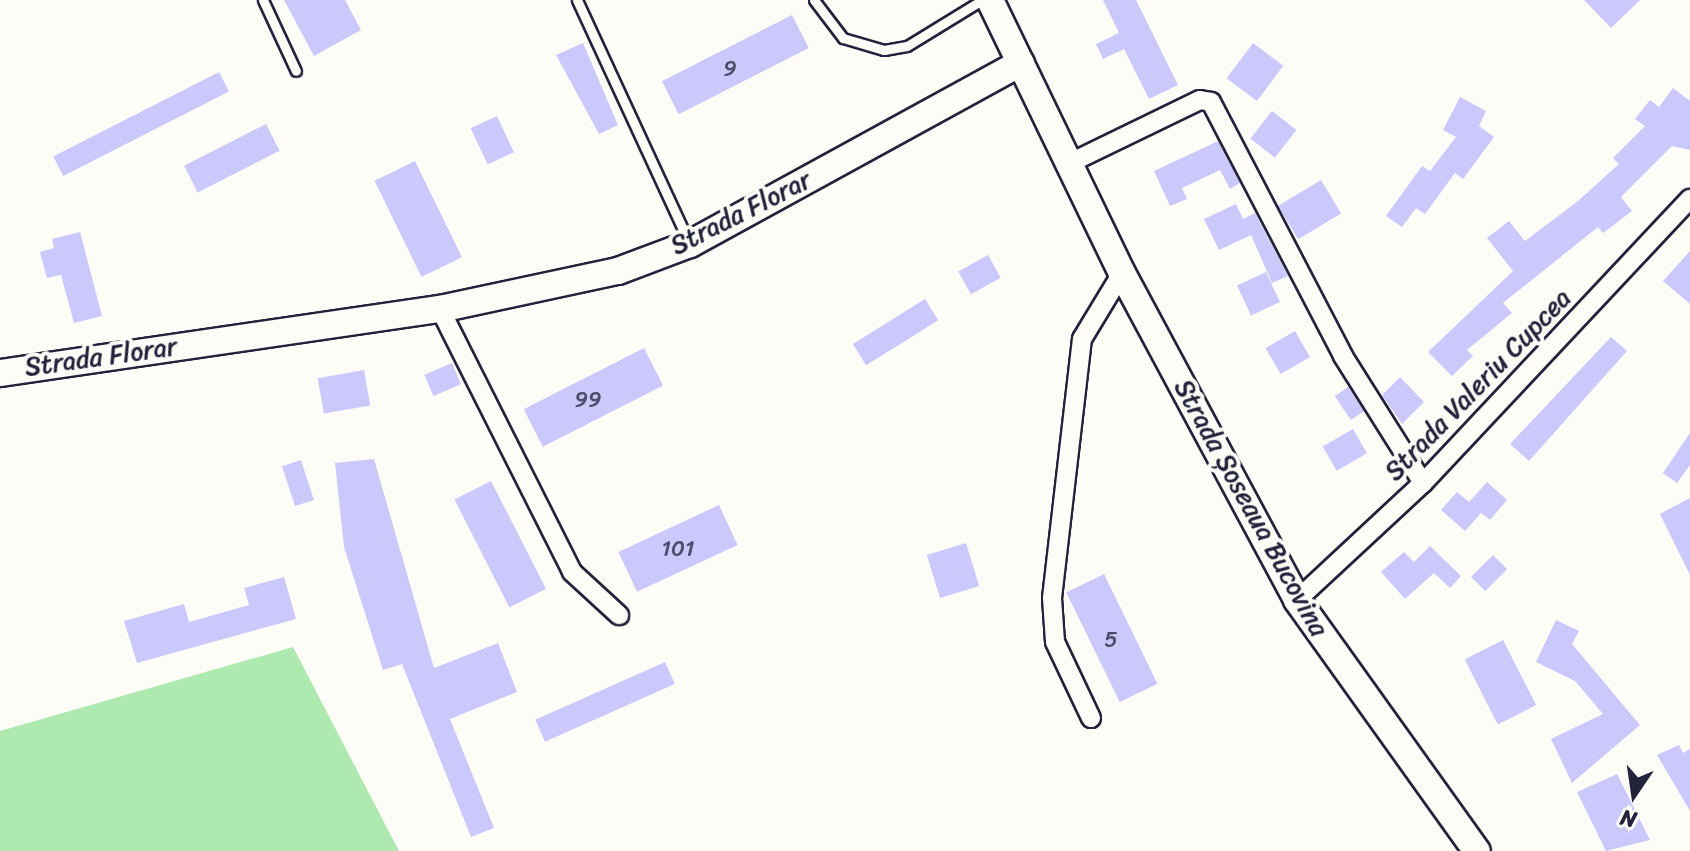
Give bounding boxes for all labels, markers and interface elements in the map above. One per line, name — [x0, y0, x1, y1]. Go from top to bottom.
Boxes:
house number: 9 — [723, 56, 737, 82]
street label: Strada Florar — [665, 164, 817, 262]
street label: Strada Valeriu Cupcea — [1378, 283, 1578, 487]
street label: Strada Florar — [23, 331, 179, 383]
street label: Strada Șoseaua Bucovina — [1167, 374, 1335, 642]
house number: 99 — [574, 387, 602, 413]
house number: 101 — [662, 536, 694, 562]
house number: 5 — [1104, 627, 1118, 653]
north arrow — [1594, 755, 1674, 835]
text: N — [1617, 798, 1640, 840]

